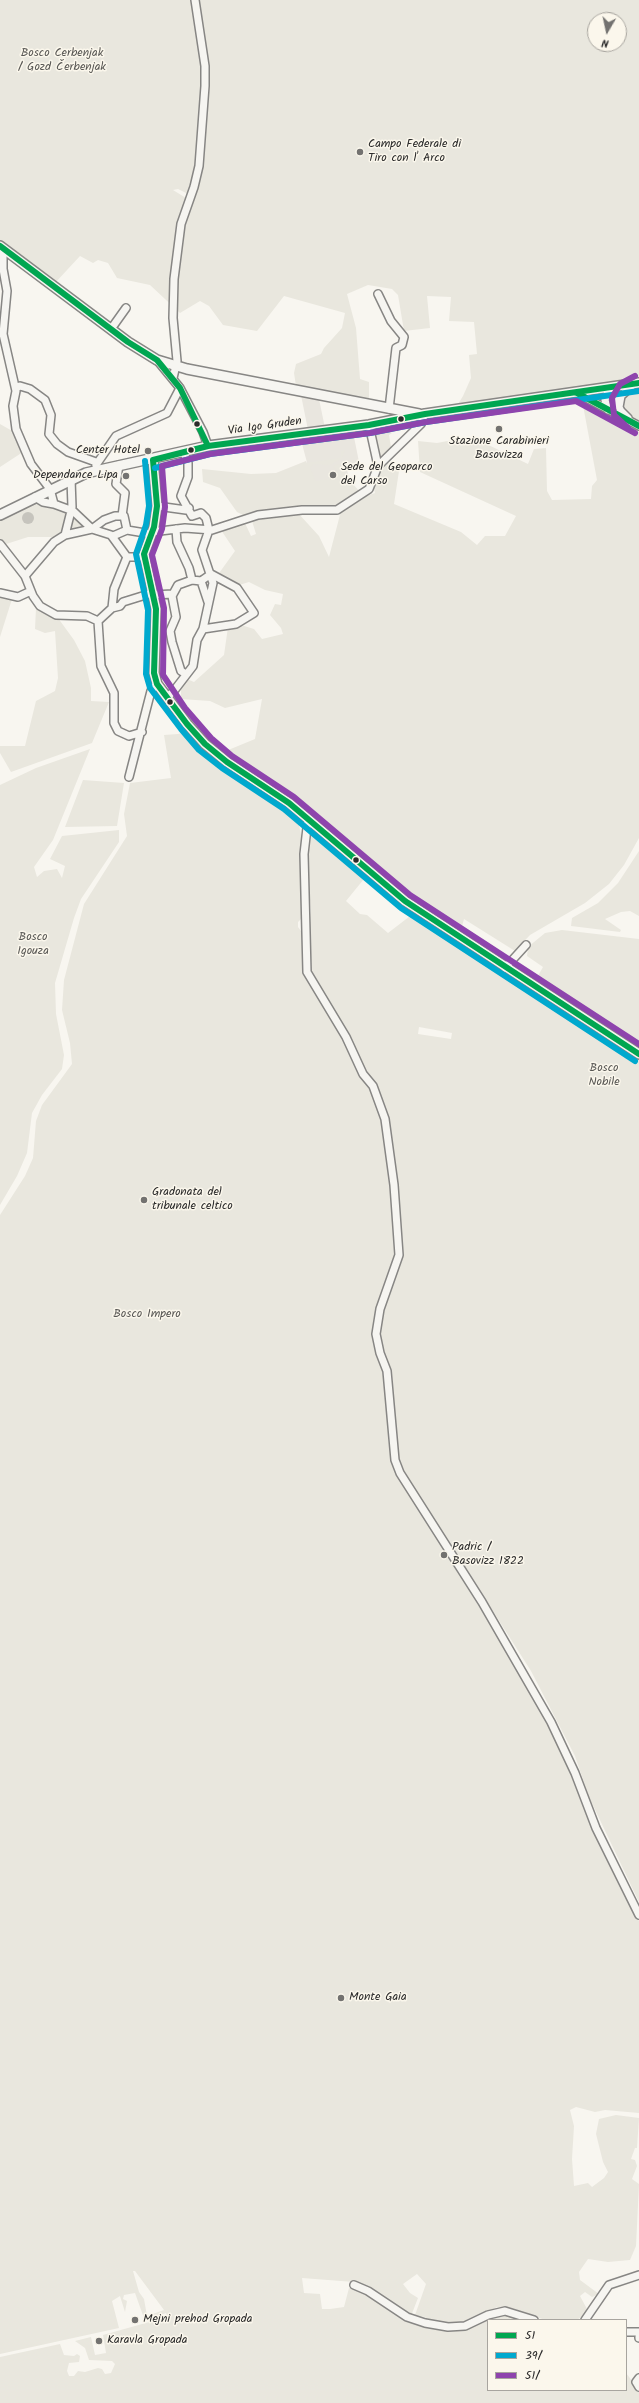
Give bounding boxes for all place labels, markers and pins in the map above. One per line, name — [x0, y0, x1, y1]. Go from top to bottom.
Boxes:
place label: Campo Federale di Tiro con l' Arco — [368, 138, 461, 166]
marker: Campo Federale di Tiro con l' Arco — [355, 147, 365, 157]
unlabelled marker — [396, 414, 406, 424]
unlabelled marker — [192, 419, 202, 429]
marker: Stazione Carabinieri Basovizza — [494, 424, 504, 434]
place label: Stazione Carabinieri Basovizza — [449, 435, 549, 463]
place label: Center Hotel — [76, 444, 140, 458]
unlabelled marker — [186, 445, 196, 455]
marker: Center Hotel — [143, 446, 153, 456]
place label: Sede del Geoparco del Carso — [341, 461, 432, 489]
place label: Dependance Lipa — [33, 469, 118, 483]
marker: Sede del Geoparco del Carso — [328, 470, 338, 480]
marker: Dependance Lipa — [121, 471, 131, 481]
unlabelled marker — [165, 697, 175, 707]
unlabelled marker — [351, 855, 361, 865]
place label: Gradonata del tribunale celtico — [152, 1186, 233, 1214]
marker: Gradonata del tribunale celtico — [139, 1195, 149, 1205]
place label: Padric / Basovizz 1822 — [452, 1541, 524, 1569]
marker: Padric / Basovizz 1822 — [439, 1550, 449, 1560]
place label: Monte Gaia — [349, 1991, 407, 2005]
marker: Monte Gaia — [336, 1993, 346, 2003]
place label: Mejni prehod Gropada — [143, 2313, 252, 2327]
marker: Mejni prehod Gropada — [130, 2315, 140, 2325]
place label: Karavla Gropada — [107, 2334, 187, 2348]
marker: Karavla Gropada — [94, 2336, 104, 2346]

